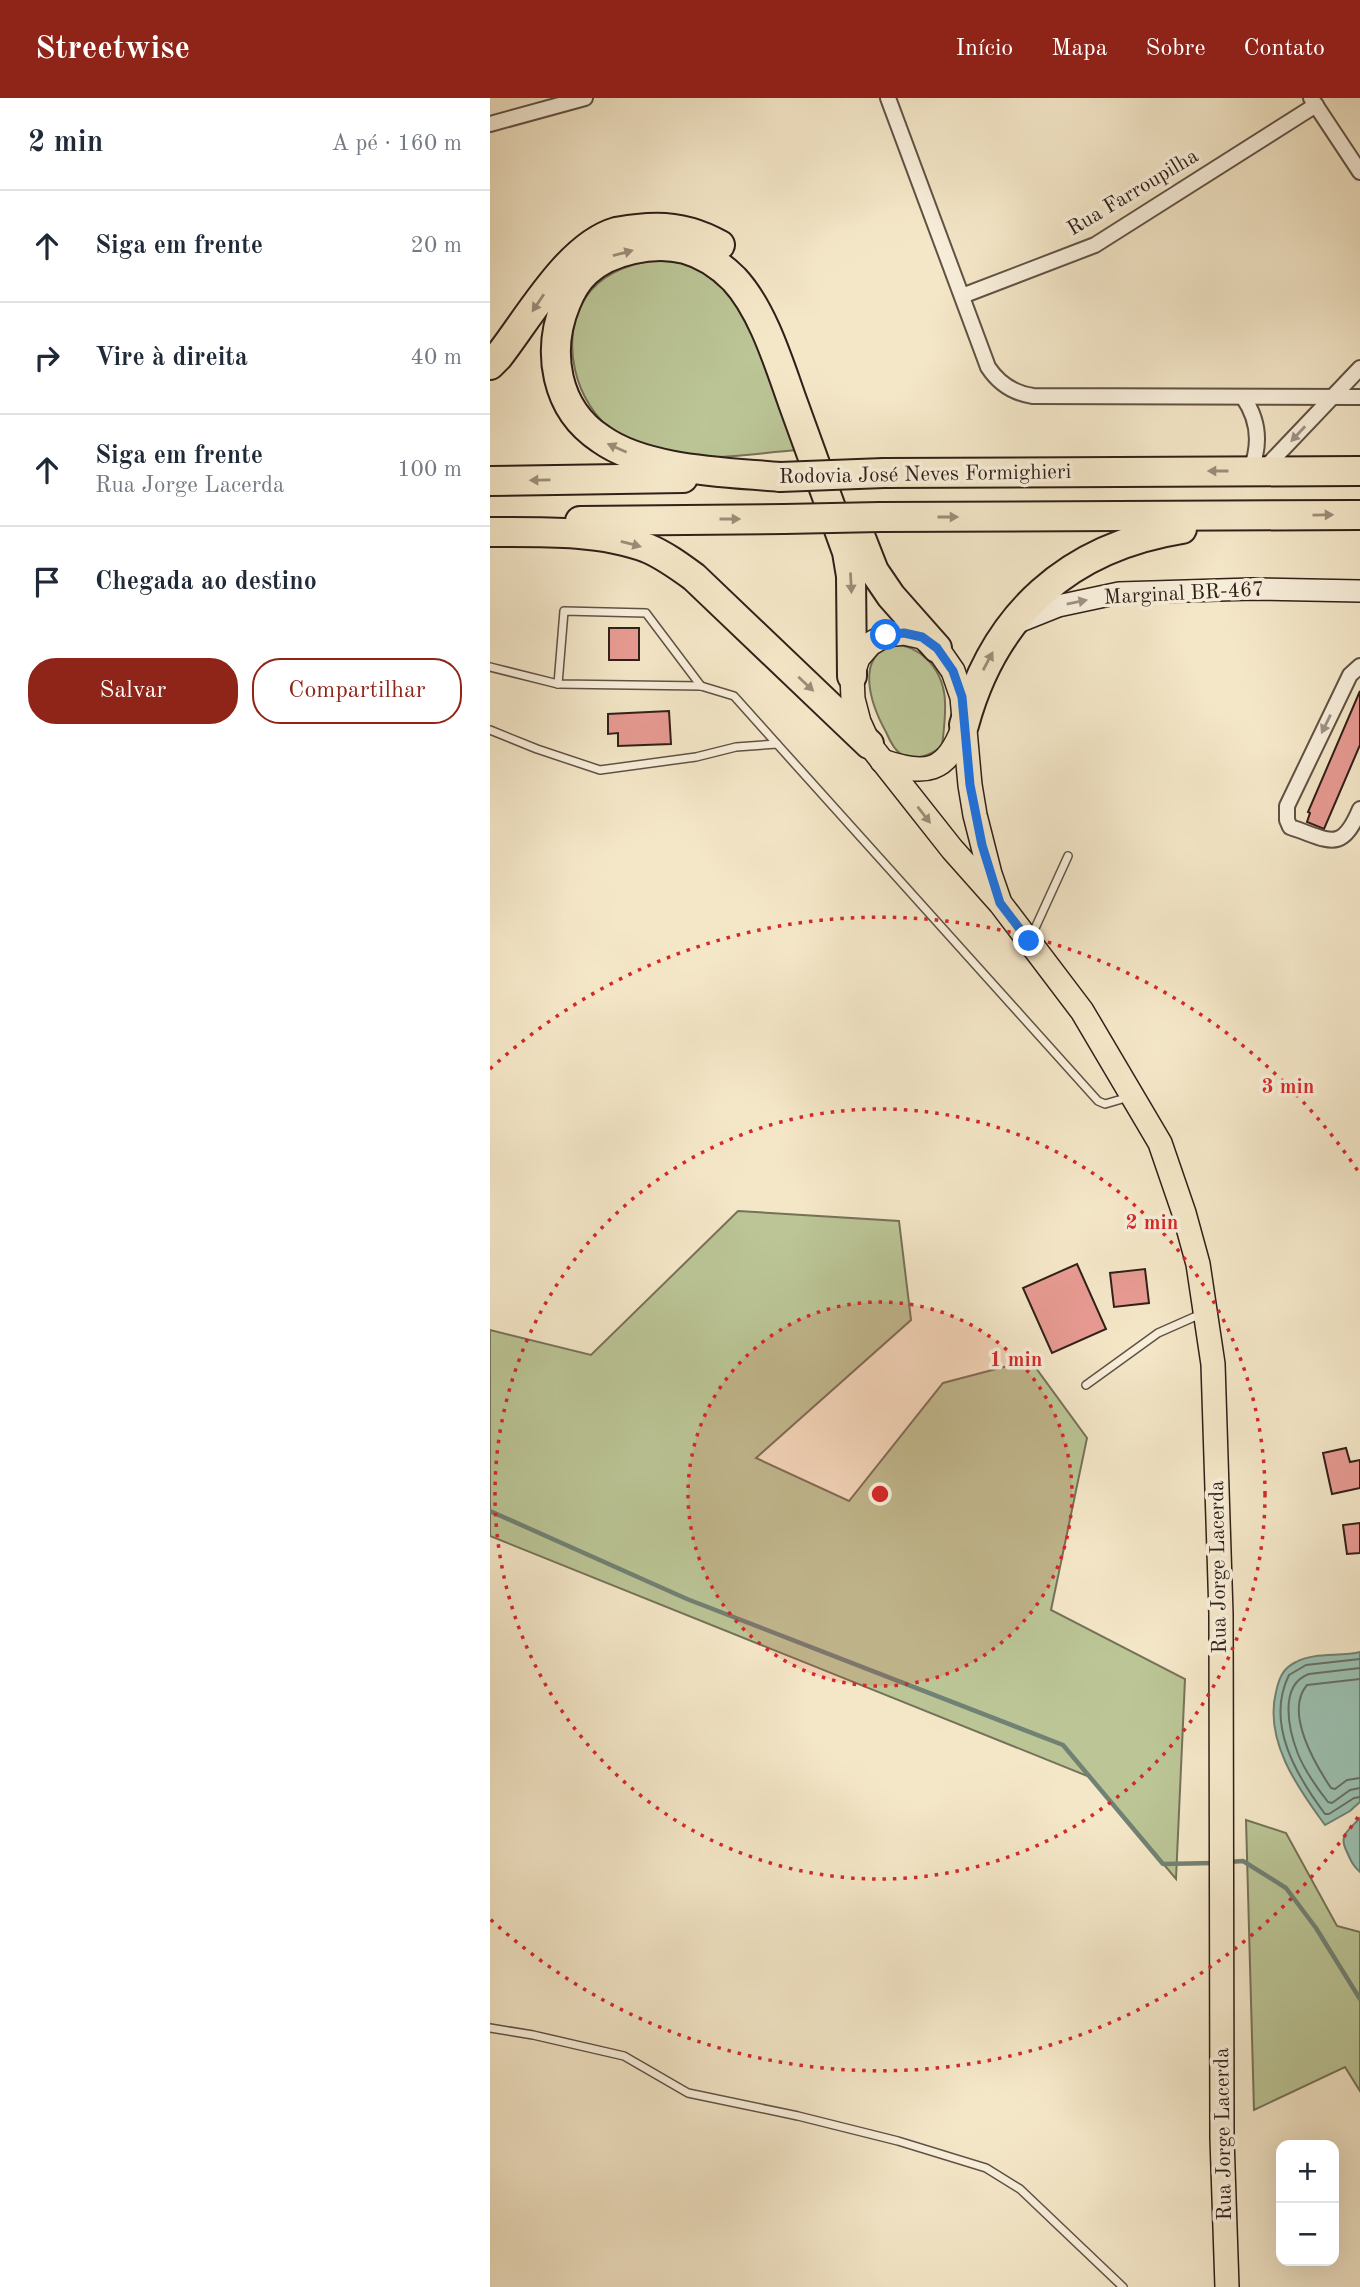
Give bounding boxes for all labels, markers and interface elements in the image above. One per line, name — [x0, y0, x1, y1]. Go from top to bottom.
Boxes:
text: Streetwise — [35, 33, 190, 66]
text: Início — [956, 37, 1013, 61]
text: Mapa — [1051, 37, 1108, 61]
text: Sobre — [1146, 37, 1205, 61]
text: Contato — [1243, 37, 1325, 61]
text: 2 min — [28, 128, 103, 158]
text: A pé · 160 m — [331, 132, 462, 155]
street label: Rua Farroupilha — [1064, 146, 1202, 240]
icon: ahead — [28, 227, 66, 265]
text: Siga em frente — [95, 233, 263, 259]
text: 20 m — [411, 234, 462, 257]
one-way arrow — [613, 247, 635, 258]
one-way arrow — [531, 293, 544, 313]
icon: right — [28, 339, 66, 377]
text: Vire à direita — [95, 345, 248, 371]
text: 40 m — [411, 346, 462, 369]
one-way arrow — [1290, 425, 1306, 442]
one-way arrow — [607, 442, 627, 454]
text: Siga em frente — [95, 443, 263, 469]
icon: ahead — [28, 451, 66, 489]
text: 100 m — [397, 458, 462, 481]
street label: Rodovia José Neves Formighieri — [779, 462, 1071, 488]
one-way arrow — [1207, 465, 1229, 477]
text: Rua Jorge Lacerda — [95, 474, 284, 497]
one-way arrow — [529, 474, 551, 486]
one-way arrow — [1312, 509, 1334, 521]
one-way arrow — [938, 511, 960, 523]
one-way arrow — [719, 514, 741, 525]
one-way arrow — [620, 539, 642, 550]
icon: arrive — [28, 563, 66, 601]
text: Chegada ao destino — [95, 569, 317, 595]
one-way arrow — [846, 572, 857, 594]
street label: Marginal BR-467 — [1103, 579, 1265, 609]
one-way arrow — [1066, 597, 1088, 608]
route start — [870, 619, 901, 650]
one-way arrow — [982, 651, 994, 671]
button: Salvar — [28, 658, 238, 724]
button: Compartilhar — [252, 658, 462, 724]
one-way arrow — [797, 676, 814, 692]
one-way arrow — [1321, 714, 1332, 734]
one-way arrow — [917, 805, 932, 823]
route end — [1013, 925, 1044, 956]
text: 3 min — [1262, 1077, 1314, 1098]
text: 2 min — [1126, 1213, 1178, 1234]
text: 1 min — [990, 1350, 1042, 1371]
street label: Rua Jorge Lacerda — [1207, 1480, 1231, 1654]
centre of rings — [868, 1482, 892, 1506]
street label: Rua Jorge Lacerda — [1212, 2047, 1236, 2221]
map controls — [1276, 2140, 1339, 2266]
button: + — [1276, 2140, 1339, 2203]
button: − — [1276, 2203, 1339, 2266]

